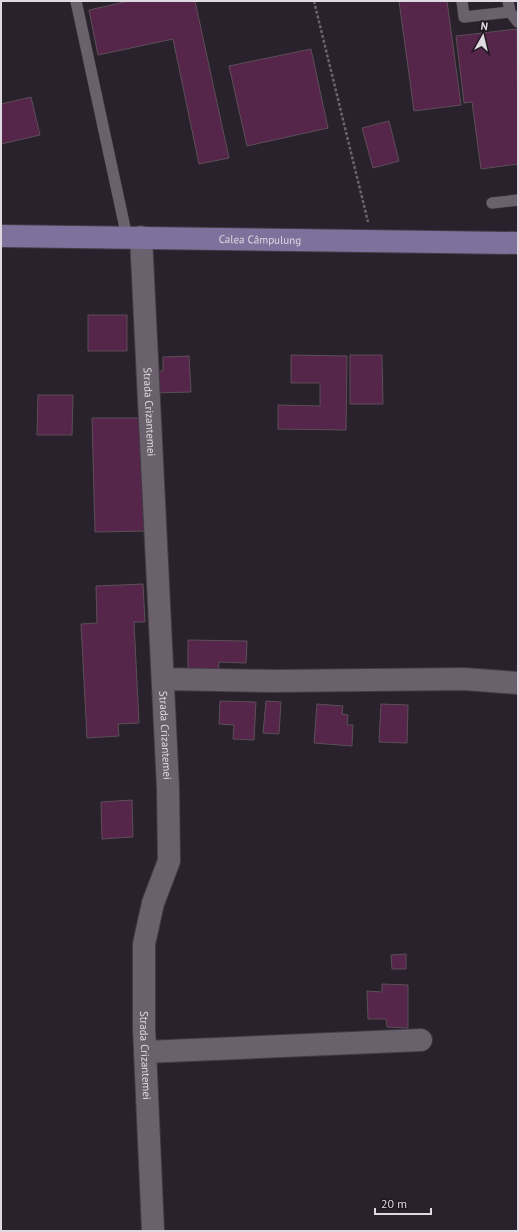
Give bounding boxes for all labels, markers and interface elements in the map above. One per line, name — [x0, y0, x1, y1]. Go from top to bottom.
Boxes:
north arrow — [463, 16, 503, 56]
text: N — [480, 19, 489, 34]
street label: Calea Câmpulung — [219, 232, 301, 247]
street label: Strada Crizantemei — [140, 367, 159, 457]
street label: Strada Crizantemei — [156, 691, 175, 780]
street label: Strada Crizantemei — [137, 1011, 154, 1100]
scale bar — [375, 1190, 431, 1216]
text: 20 m — [381, 1196, 407, 1211]

